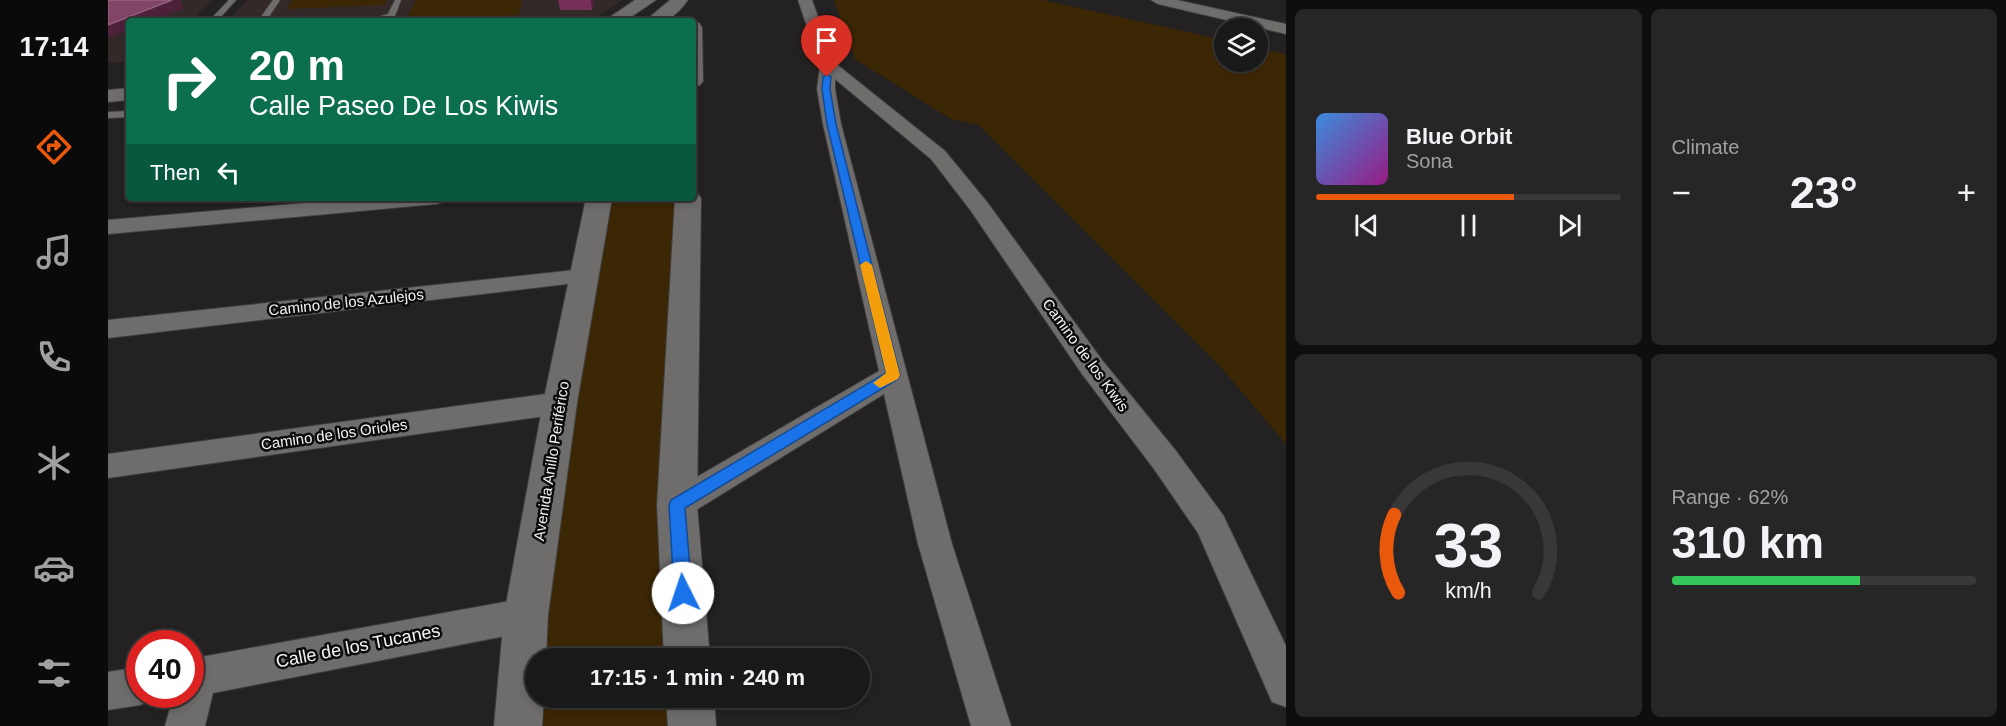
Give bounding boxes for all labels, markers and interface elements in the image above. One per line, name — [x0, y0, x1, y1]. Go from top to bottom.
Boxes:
pin — [801, 15, 852, 77]
map controls — [1214, 18, 1268, 72]
button: layers — [1214, 18, 1268, 72]
icon: arrive — [810, 24, 843, 57]
text: 17:14 — [19, 32, 89, 62]
icon: right — [150, 42, 228, 120]
text: 20 m — [249, 42, 345, 89]
text: Calle Paseo De Los Kiwis — [249, 91, 558, 121]
text: Blue Orbit — [1406, 124, 1512, 149]
icon: directions — [33, 126, 75, 168]
text: Climate — [1672, 136, 1739, 158]
text: Sona — [1406, 150, 1453, 172]
icon: left — [212, 156, 245, 189]
text: Then — [150, 160, 200, 185]
text: 23° — [1790, 167, 1858, 218]
text: − — [1672, 174, 1691, 211]
text: + — [1957, 174, 1976, 211]
icon: previous — [1350, 209, 1383, 242]
icon: pause — [1452, 209, 1485, 242]
icon: next — [1553, 209, 1586, 242]
icon: music — [33, 231, 75, 273]
street label: Camino de los Azulejos — [268, 285, 424, 319]
street label: Camino de los Kiwis — [1039, 295, 1133, 415]
icon: phone — [33, 336, 75, 378]
street label: Avenida Anillo Periférico — [530, 380, 572, 542]
street label: Camino de los Orioles — [260, 415, 408, 453]
icon: climate — [33, 442, 75, 484]
text: Range · 62% — [1672, 486, 1788, 508]
text: 33 — [1434, 511, 1503, 580]
text: 310 km — [1672, 517, 1824, 568]
icon: car — [33, 547, 75, 589]
position arrow — [651, 561, 715, 625]
text: km/h — [1445, 579, 1491, 603]
street label: Calle de los Tucanes — [274, 620, 442, 672]
speed limit sign: 40 — [126, 630, 204, 708]
icon: filters — [33, 652, 75, 694]
text: 17:15 · 1 min · 240 m — [590, 665, 805, 690]

